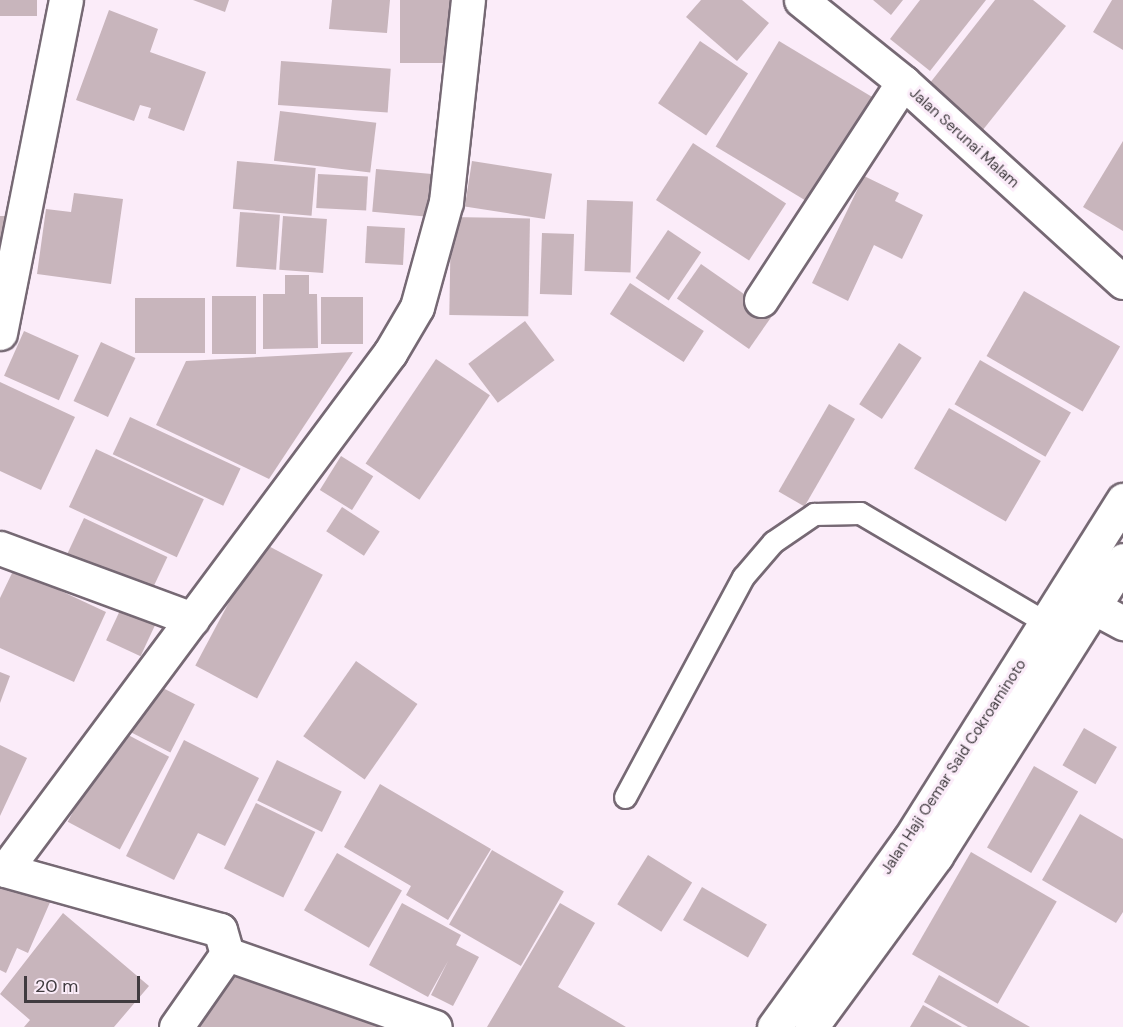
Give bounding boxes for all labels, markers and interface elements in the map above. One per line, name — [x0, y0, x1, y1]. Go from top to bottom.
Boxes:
street label: Jalan Serunai Malam — [906, 84, 1022, 192]
street label: Jalan Haji Oemar Said Cokroaminoto — [878, 656, 1030, 878]
scale bar — [27, 964, 142, 1002]
text: 20 m — [35, 974, 78, 998]

